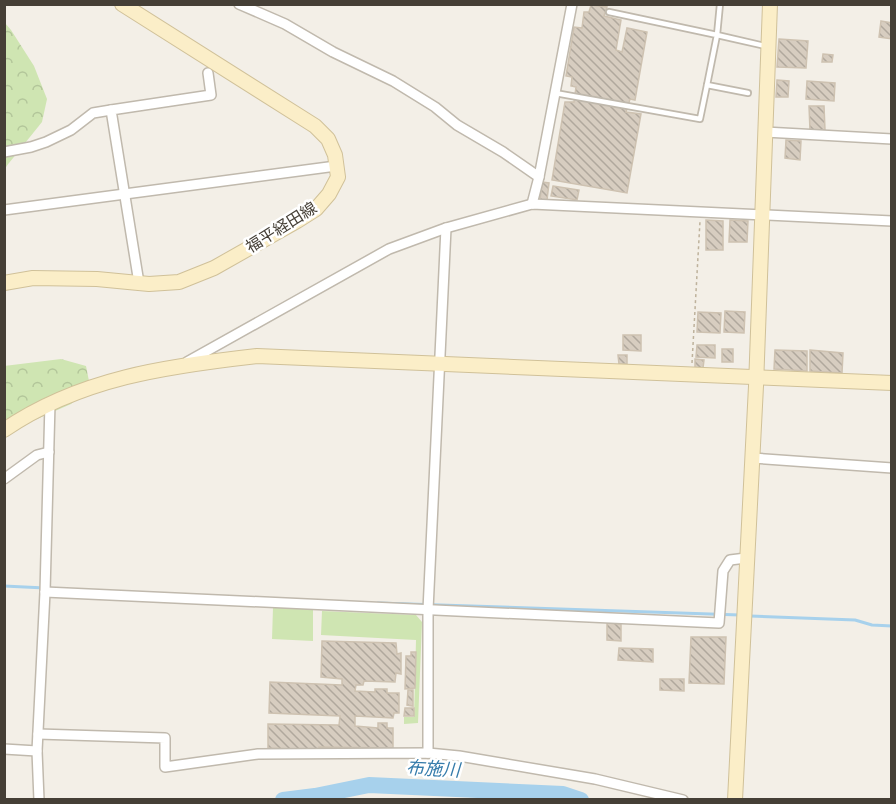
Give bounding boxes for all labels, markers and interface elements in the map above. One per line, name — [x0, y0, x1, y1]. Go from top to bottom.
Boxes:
street label: 福平経田線 — [242, 197, 320, 257]
water label: 布施川 — [405, 756, 463, 782]

